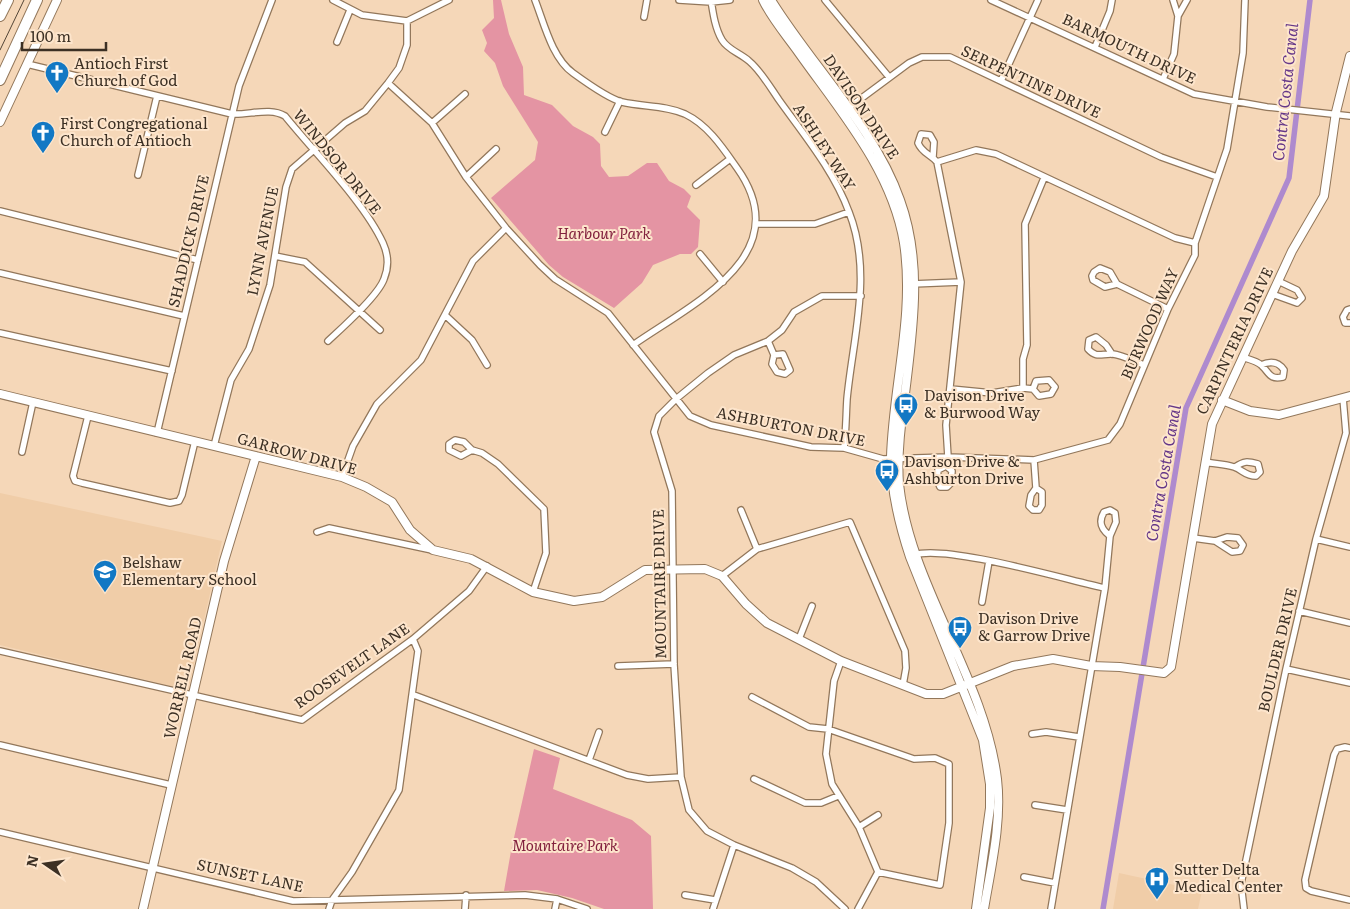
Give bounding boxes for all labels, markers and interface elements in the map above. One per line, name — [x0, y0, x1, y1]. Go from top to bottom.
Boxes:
street label: BARMOUTH DRIVE — [1059, 6, 1200, 89]
scale bar — [22, 20, 106, 52]
water label: Contra Costa Canal — [1265, 21, 1303, 162]
text: 100 m — [30, 24, 71, 47]
street label: SERPENTINE DRIVE — [958, 38, 1105, 123]
street label: DAVISON DRIVE — [819, 49, 906, 163]
place label: Antioch First Church of God — [74, 51, 178, 91]
church icon: Antioch First Church of God — [44, 60, 70, 94]
street label: ASHLEY WAY — [788, 98, 862, 195]
street label: WINDSOR DRIVE — [288, 103, 388, 219]
place label: First Congregational Church of Antioch — [60, 111, 208, 151]
church icon: First Congregational Church of Antioch — [30, 120, 56, 154]
street label: SHADDICK DRIVE — [161, 172, 214, 309]
street label: LYNN AVENUE — [240, 184, 283, 297]
park label: Harbour Park — [557, 221, 651, 244]
street label: CARPINTERIA DRIVE — [1189, 263, 1278, 418]
street label: BURWOOD WAY — [1114, 264, 1184, 383]
place label: Davison Drive & Burwood Way — [924, 383, 1041, 423]
bus stop icon: Davison Drive & Burwood Way — [893, 392, 919, 426]
street label: ASHBURTON DRIVE — [715, 400, 868, 451]
water label: Contra Costa Canal — [1138, 402, 1186, 543]
street label: GARROW DRIVE — [235, 426, 360, 480]
place label: Davison Drive & Ashburton Drive — [904, 449, 1024, 489]
bus stop icon: Davison Drive & Ashburton Drive — [874, 458, 900, 492]
street label: MOUNTAIRE DRIVE — [646, 509, 671, 659]
place label: Belshaw Elementary School — [122, 550, 257, 590]
school or university icon: Belshaw Elementary School — [92, 559, 118, 593]
street label: BOULDER DRIVE — [1251, 585, 1302, 714]
place label: Davison Drive & Garrow Drive — [978, 606, 1091, 646]
street label: WORRELL ROAD — [156, 614, 207, 741]
bus stop icon: Davison Drive & Garrow Drive — [947, 615, 973, 649]
street label: ROOSEVELT LANE — [289, 616, 414, 713]
park label: Mountaire Park — [512, 833, 619, 856]
north arrow — [20, 839, 70, 889]
street label: SUNSET LANE — [195, 852, 306, 897]
text: N — [20, 853, 42, 869]
place label: Sutter Delta Medical Center — [1174, 857, 1283, 897]
hospital icon: Sutter Delta Medical Center — [1144, 866, 1170, 900]

